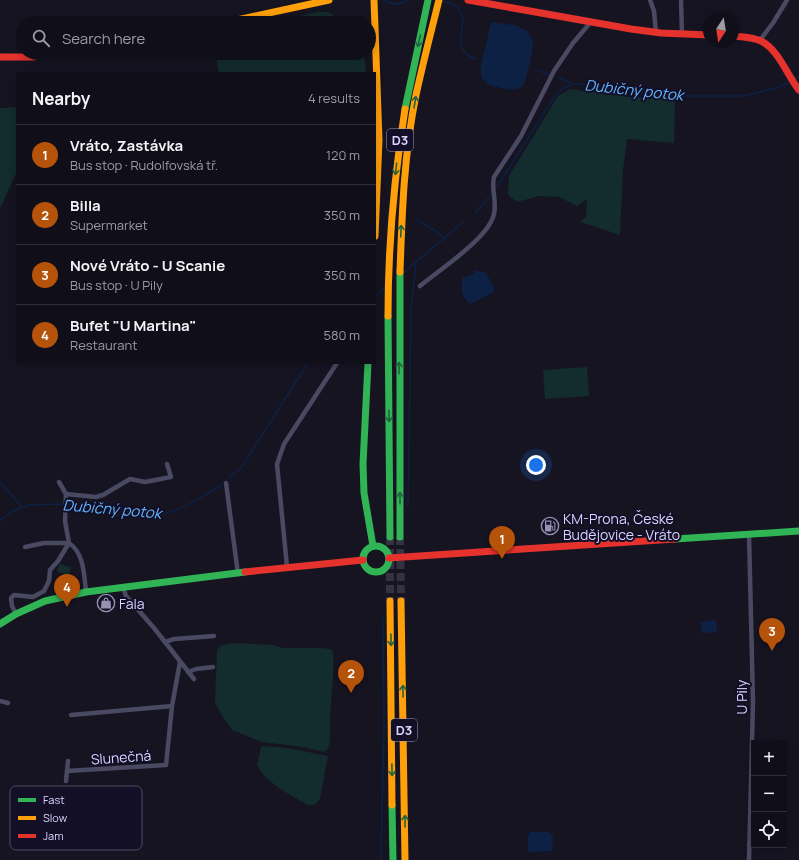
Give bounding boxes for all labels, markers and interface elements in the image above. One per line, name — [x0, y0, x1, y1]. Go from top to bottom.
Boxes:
north arrow — [703, 12, 739, 48]
search box — [16, 16, 376, 60]
icon: search — [30, 27, 52, 49]
text: Search here — [62, 28, 145, 49]
one-way arrow — [414, 35, 422, 48]
water label: Dubičný potok — [584, 74, 687, 106]
text: Nearby — [32, 87, 90, 110]
text: 4 results — [308, 89, 360, 107]
one-way arrow — [412, 96, 420, 109]
road number: D3 — [387, 129, 413, 151]
text: Vráto, Zastávka — [70, 135, 183, 156]
text: 1 — [42, 146, 48, 164]
text: 120 m — [326, 146, 360, 164]
text: Bus stop · Rudolfovská tř. — [70, 156, 218, 174]
one-way arrow — [393, 162, 400, 175]
text: Billa — [70, 195, 101, 216]
text: 2 — [41, 206, 49, 224]
text: 350 m — [324, 206, 360, 224]
text: Supermarket — [70, 216, 148, 234]
one-way arrow — [397, 225, 405, 238]
text: Nové Vráto - U Scanie — [70, 255, 225, 276]
text: 3 — [41, 266, 49, 284]
text: 350 m — [324, 266, 360, 284]
text: Bus stop · U Pily — [70, 276, 163, 294]
text: Bufet "U Martina" — [70, 315, 196, 336]
text: 4 — [41, 326, 49, 344]
text: 580 m — [323, 326, 360, 344]
text: Restaurant — [70, 336, 137, 354]
one-way arrow — [395, 362, 403, 375]
one-way arrow — [386, 409, 393, 422]
your location — [526, 455, 546, 475]
one-way arrow — [396, 492, 404, 505]
water label: Dubičný potok — [62, 494, 165, 524]
place label: KM-Prona, České Budějovice - Vráto — [563, 509, 680, 544]
fuel station icon: KM-Prona, České Budějovice - Vráto — [540, 516, 560, 536]
pin: 1 — [489, 526, 515, 559]
pin: 4 — [54, 574, 80, 607]
shop icon: Fala — [96, 593, 116, 613]
place label: Fala — [119, 594, 145, 613]
pin: 3 — [759, 618, 785, 651]
one-way arrow — [387, 633, 395, 646]
pin: 2 — [338, 660, 364, 693]
street label: U Pily — [732, 679, 751, 715]
one-way arrow — [399, 685, 407, 698]
road number: D3 — [391, 719, 417, 741]
map controls — [751, 740, 787, 848]
button: + — [751, 740, 787, 776]
street label: Slunečná — [90, 745, 152, 769]
one-way arrow — [388, 763, 396, 776]
button: − — [751, 776, 787, 812]
legend — [10, 786, 142, 850]
text: Fast — [43, 792, 65, 807]
text: Slow — [43, 810, 68, 825]
button: locate — [751, 812, 787, 848]
one-way arrow — [401, 815, 409, 828]
text: Jam — [43, 828, 64, 843]

